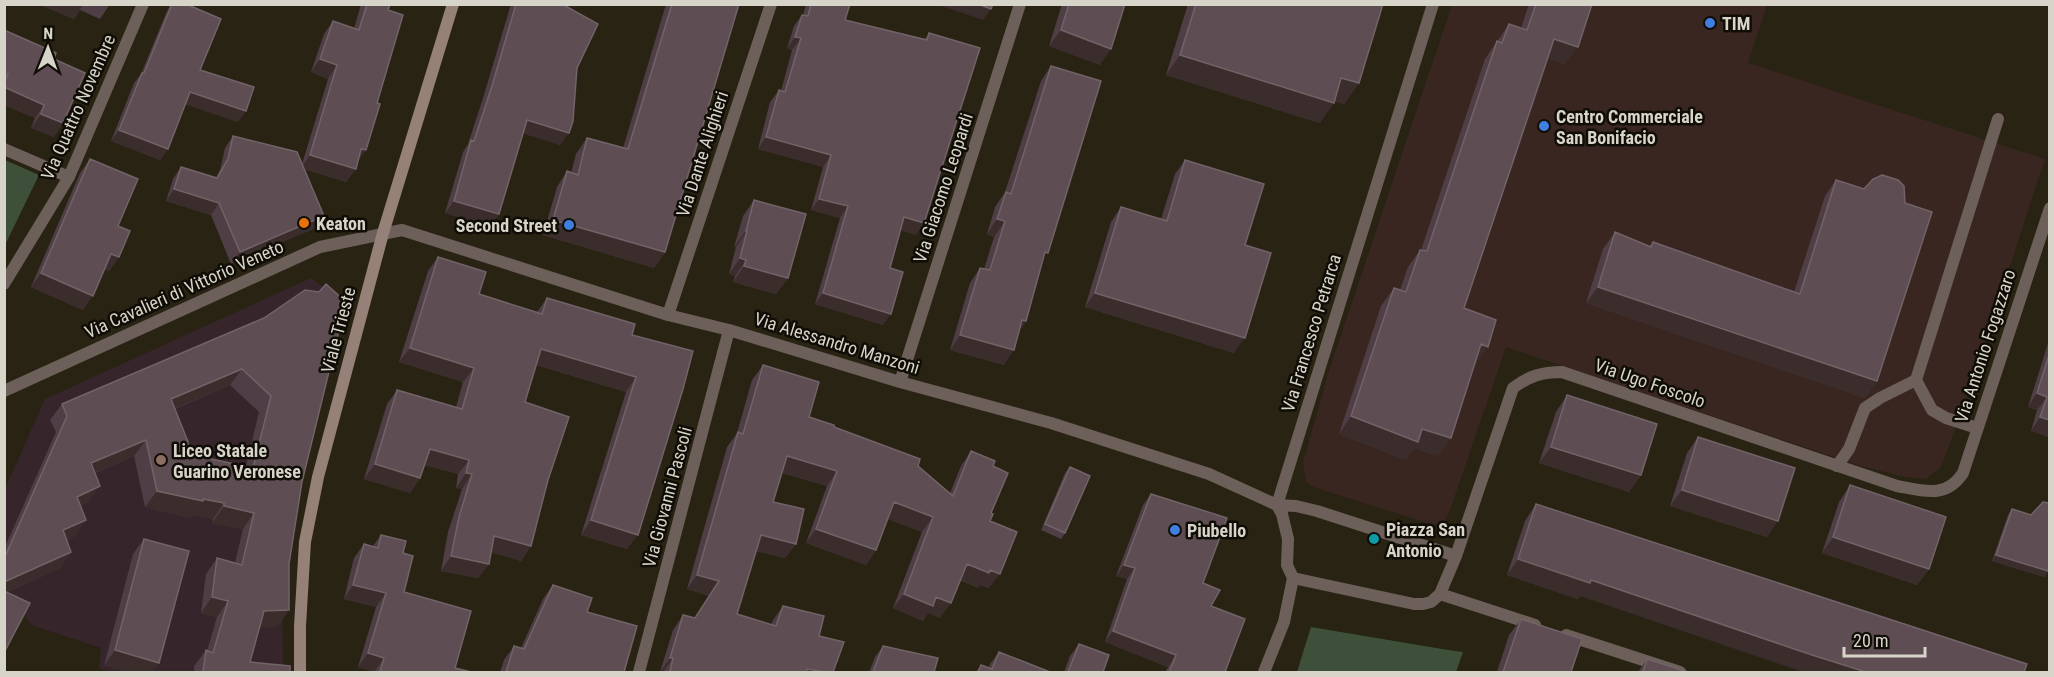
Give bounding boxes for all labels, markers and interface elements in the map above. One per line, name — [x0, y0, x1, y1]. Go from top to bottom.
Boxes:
place label: TIM — [1722, 13, 1750, 34]
marker: TIM — [1703, 16, 1717, 30]
north arrow — [18, 18, 78, 78]
street label: Via Quattro Novembre — [36, 31, 120, 183]
street label: Via Dante Alighieri — [672, 89, 732, 219]
place label: Centro Commerciale San Bonifacio — [1556, 106, 1703, 148]
street label: Via Giacomo Leopardi — [909, 110, 977, 266]
marker: Centro Commerciale San Bonifacio — [1537, 119, 1551, 133]
place label: Keaton — [316, 213, 366, 234]
place label: Second Street — [456, 215, 557, 236]
marker: Keaton — [297, 216, 311, 230]
marker: Second Street — [562, 218, 576, 232]
street label: Via Cavalieri di Vittorio Veneto — [81, 236, 287, 342]
street label: Via Francesco Petrarca — [1277, 252, 1345, 414]
street label: Via Antonio Fogazzaro — [1950, 267, 2020, 425]
street label: Viale Trieste — [316, 285, 360, 375]
street label: Via Alessandro Manzoni — [752, 308, 922, 378]
street label: Via Ugo Foscolo — [1592, 354, 1708, 412]
street label: Via Giovanni Pascoli — [638, 424, 696, 570]
place label: Liceo Statale Guarino Veronese — [173, 440, 301, 482]
marker: Liceo Statale Guarino Veronese — [154, 453, 168, 467]
place label: Piazza San Antonio — [1386, 519, 1465, 561]
place label: Piubello — [1187, 520, 1246, 541]
marker: Piubello — [1168, 523, 1182, 537]
marker: Piazza San Antonio — [1367, 532, 1381, 546]
scale bar — [1844, 620, 1925, 658]
text: 20 m — [1853, 630, 1888, 651]

